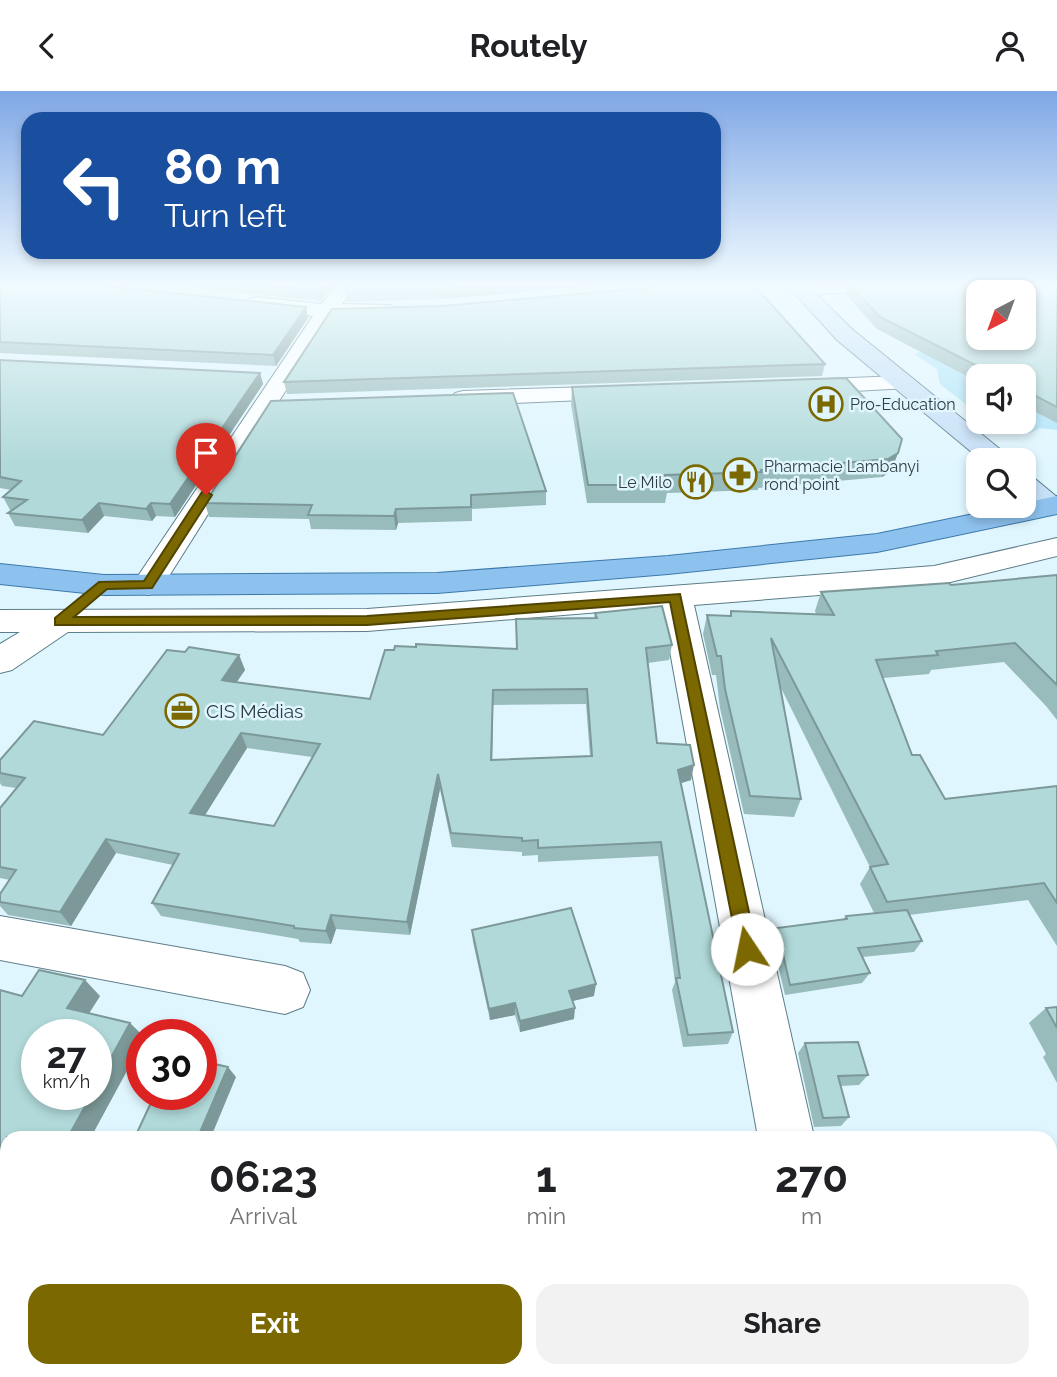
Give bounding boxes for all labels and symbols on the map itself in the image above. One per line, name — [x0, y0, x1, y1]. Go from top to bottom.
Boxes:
north arrow — [966, 280, 1036, 350]
hospital icon: Pro-Education — [807, 385, 845, 423]
place label: Pro-Education — [850, 395, 956, 414]
pin — [176, 423, 236, 495]
pharmacy icon: Pharmacie Lambanyi rond point — [721, 456, 759, 494]
place label: Pharmacie Lambanyi rond point — [764, 457, 919, 494]
restaurant icon: Le Milo — [677, 463, 715, 501]
place label: Le Milo — [618, 473, 672, 492]
office icon: CIS Médias — [163, 692, 201, 730]
place label: CIS Médias — [206, 700, 303, 722]
position arrow — [710, 912, 784, 986]
speed limit sign: 30 — [126, 1019, 217, 1110]

